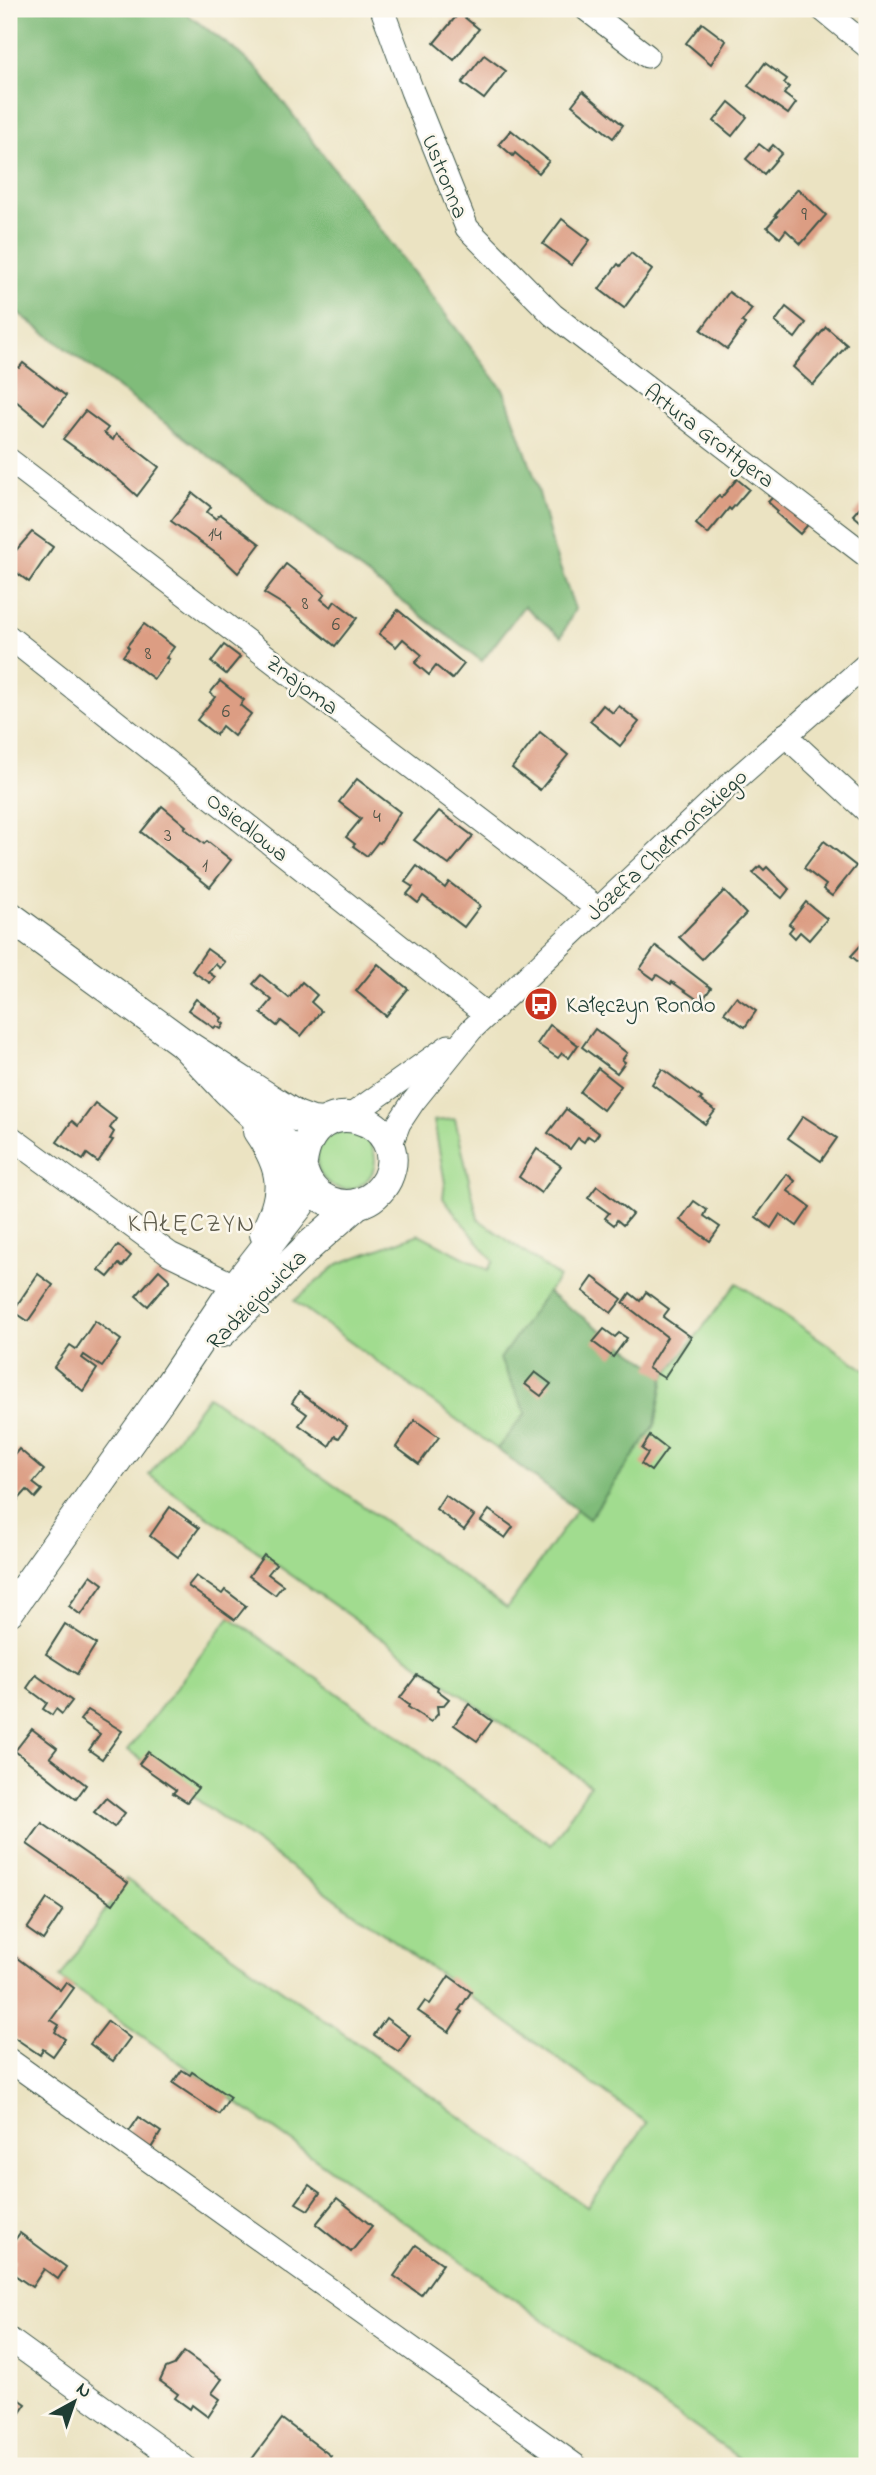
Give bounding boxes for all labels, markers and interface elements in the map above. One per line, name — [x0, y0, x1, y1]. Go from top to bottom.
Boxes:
street label: Ustronna — [412, 130, 475, 224]
house number: 9 — [801, 202, 807, 229]
street label: Artura Grottgera — [635, 377, 781, 498]
house number: 14 — [208, 522, 222, 549]
house number: 8 — [301, 591, 309, 618]
house number: 6 — [332, 612, 340, 639]
house number: 8 — [144, 641, 152, 668]
street label: Znajoma — [258, 648, 345, 724]
house number: 6 — [222, 699, 230, 726]
street label: Józefa Chełmońskiego — [579, 762, 757, 930]
street label: Osiedlowa — [198, 785, 295, 871]
house number: 4 — [373, 804, 381, 831]
house number: 3 — [164, 823, 172, 850]
house number: 1 — [202, 853, 208, 880]
bus stop icon: Kałęczyn Rondo — [522, 985, 560, 1023]
place label: Kałęczyn Rondo — [566, 990, 716, 1025]
district label: KAŁĘCZYN — [128, 1206, 256, 1244]
street label: Radziejowicka — [200, 1243, 316, 1359]
north arrow — [38, 2366, 108, 2436]
text: N — [70, 2376, 97, 2405]

